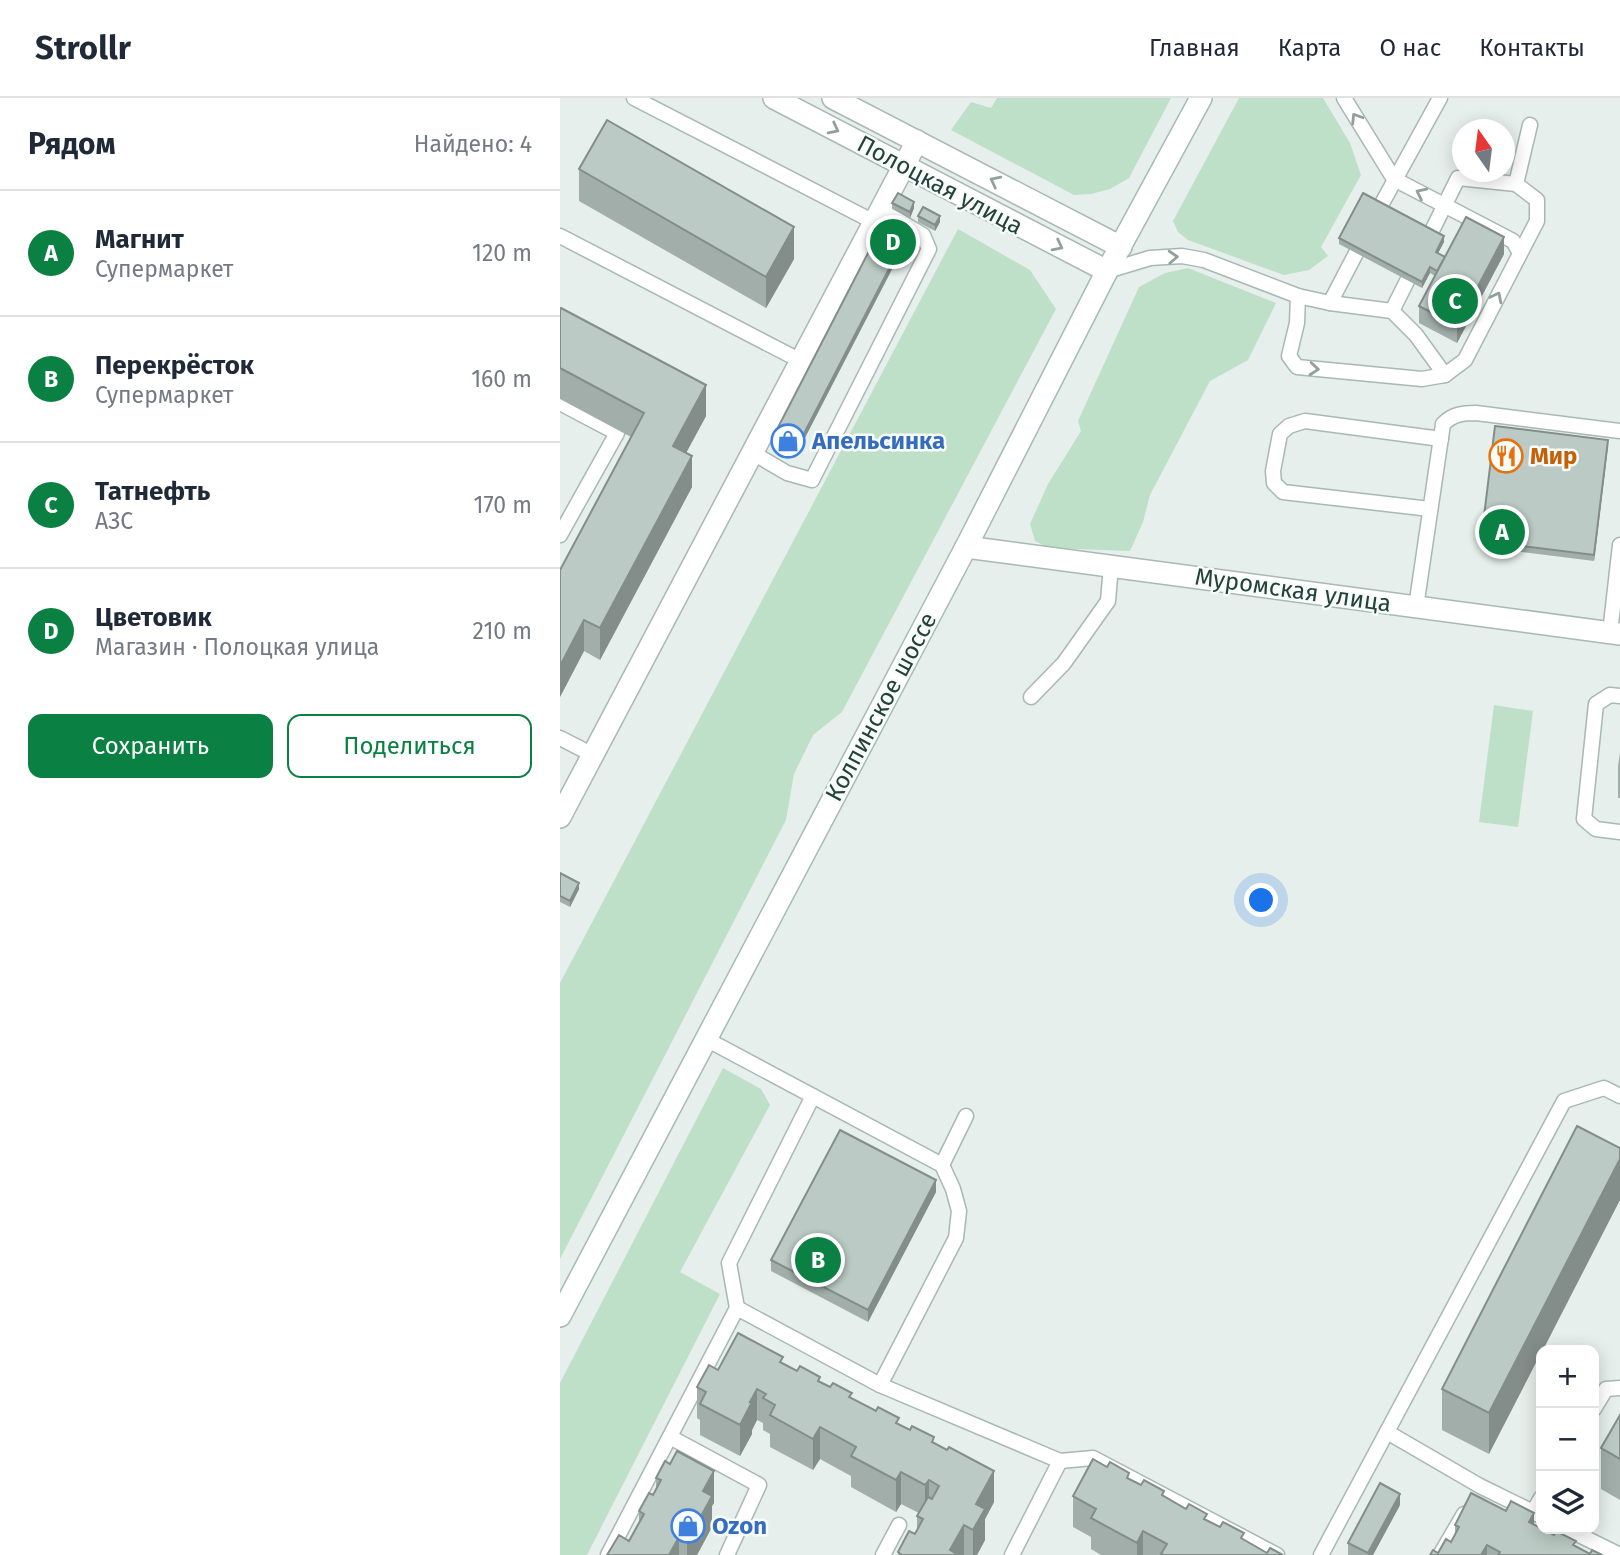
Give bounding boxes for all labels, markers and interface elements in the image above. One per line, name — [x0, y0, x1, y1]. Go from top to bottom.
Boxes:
text: Strollr — [35, 28, 131, 68]
text: Главная — [1149, 34, 1240, 62]
text: Карта — [1278, 34, 1341, 62]
text: О нас — [1379, 34, 1441, 62]
text: Контакты — [1479, 34, 1585, 62]
one-way arrow — [1352, 112, 1365, 125]
north arrow — [1452, 119, 1515, 182]
one-way arrow — [827, 121, 840, 135]
text: Рядом — [28, 126, 116, 162]
text: Найдено: 4 — [414, 130, 532, 158]
street label: Полоцкая улица — [852, 130, 1028, 240]
one-way arrow — [990, 176, 1002, 190]
one-way arrow — [1416, 187, 1428, 201]
pin: D — [870, 216, 916, 268]
text: Магнит — [95, 224, 184, 255]
one-way arrow — [1051, 238, 1063, 251]
text: A — [44, 239, 58, 267]
text: 120 m — [472, 239, 532, 267]
one-way arrow — [1168, 249, 1179, 264]
text: Супермаркет — [95, 255, 233, 283]
pin: C — [1432, 275, 1478, 327]
one-way arrow — [1489, 292, 1503, 304]
text: Перекрёсток — [95, 350, 254, 381]
one-way arrow — [1309, 361, 1320, 376]
text: B — [44, 365, 58, 393]
text: 160 m — [471, 365, 532, 393]
text: Супермаркет — [95, 381, 233, 409]
shop icon: Апельсинка — [769, 422, 807, 460]
place label: Апельсинка — [811, 427, 945, 455]
restaurant icon: Мир — [1487, 437, 1525, 475]
place label: Мир — [1530, 442, 1577, 470]
text: Татнефть — [95, 476, 210, 507]
text: C — [44, 491, 58, 519]
text: 170 m — [473, 491, 532, 519]
pin: A — [1479, 506, 1525, 558]
text: АЗС — [95, 507, 133, 535]
street label: Муромская улица — [1193, 562, 1393, 618]
text: Цветовик — [95, 602, 212, 633]
street label: Колпинское шоссе — [819, 608, 943, 806]
text: D — [44, 617, 58, 645]
text: 210 m — [473, 617, 532, 645]
text: Магазин · Полоцкая улица — [95, 633, 379, 661]
button: Сохранить — [28, 714, 273, 778]
button: Поделиться — [287, 714, 532, 778]
your location — [1244, 883, 1278, 917]
pin: B — [795, 1234, 841, 1286]
map controls — [1536, 1345, 1599, 1534]
button: + — [1536, 1345, 1599, 1408]
button: − — [1536, 1408, 1599, 1471]
button: layers — [1536, 1471, 1599, 1534]
shop icon: Ozon — [669, 1507, 707, 1545]
place label: Ozon — [712, 1512, 767, 1540]

